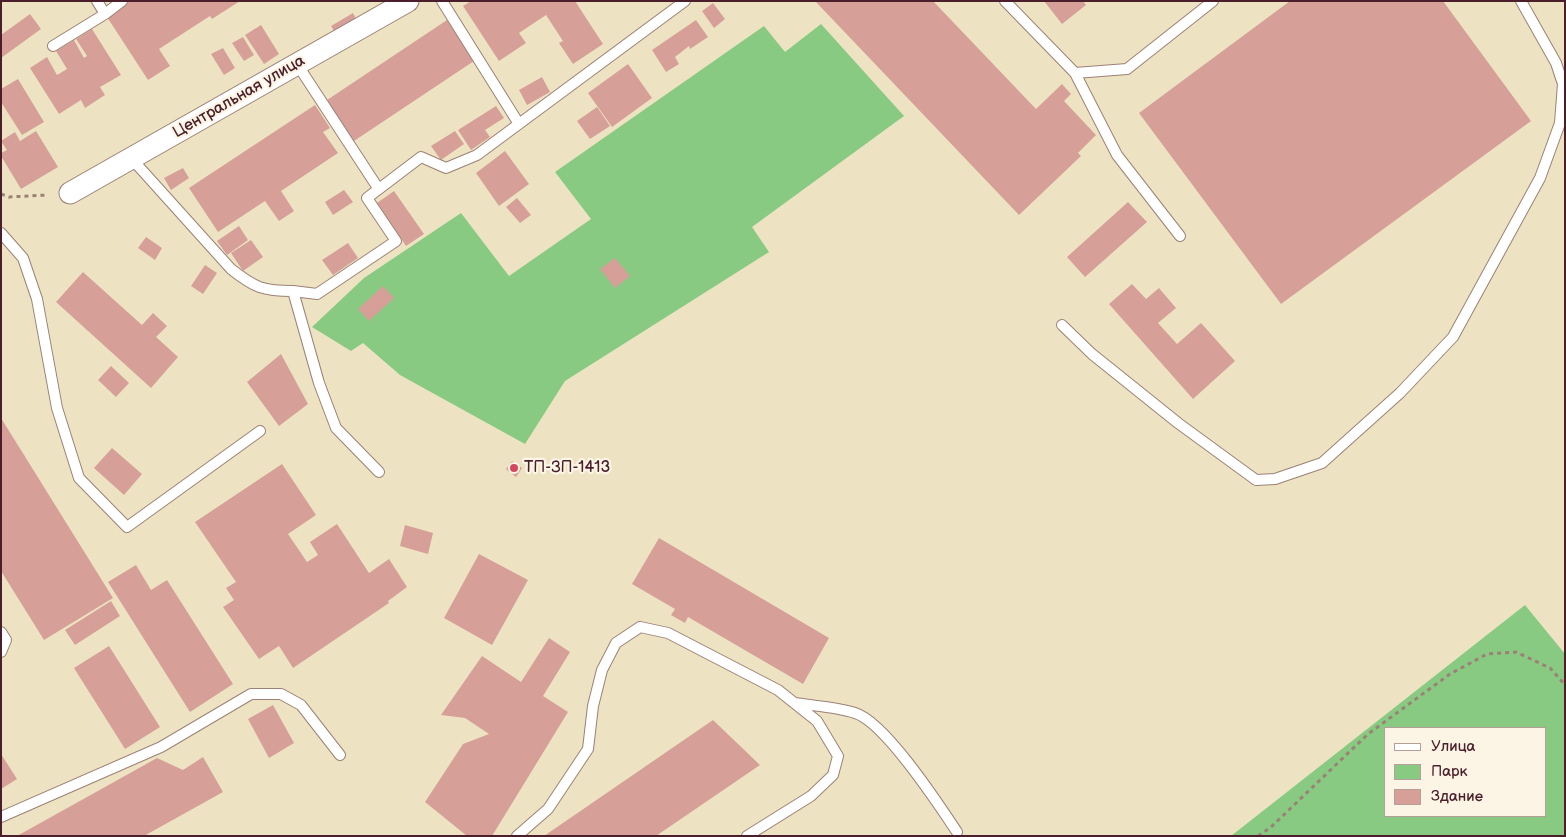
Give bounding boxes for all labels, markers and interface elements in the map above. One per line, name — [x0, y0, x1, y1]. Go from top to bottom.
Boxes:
street label: Центральная улица — [170, 51, 308, 143]
place label: ТП-ЗП-1413 — [524, 458, 610, 478]
marker: ТП-ЗП-1413 — [508, 462, 520, 474]
legend — [1384, 727, 1546, 817]
text: Улица — [1431, 737, 1475, 756]
text: Парк — [1431, 762, 1468, 781]
text: Здание — [1431, 787, 1483, 806]

